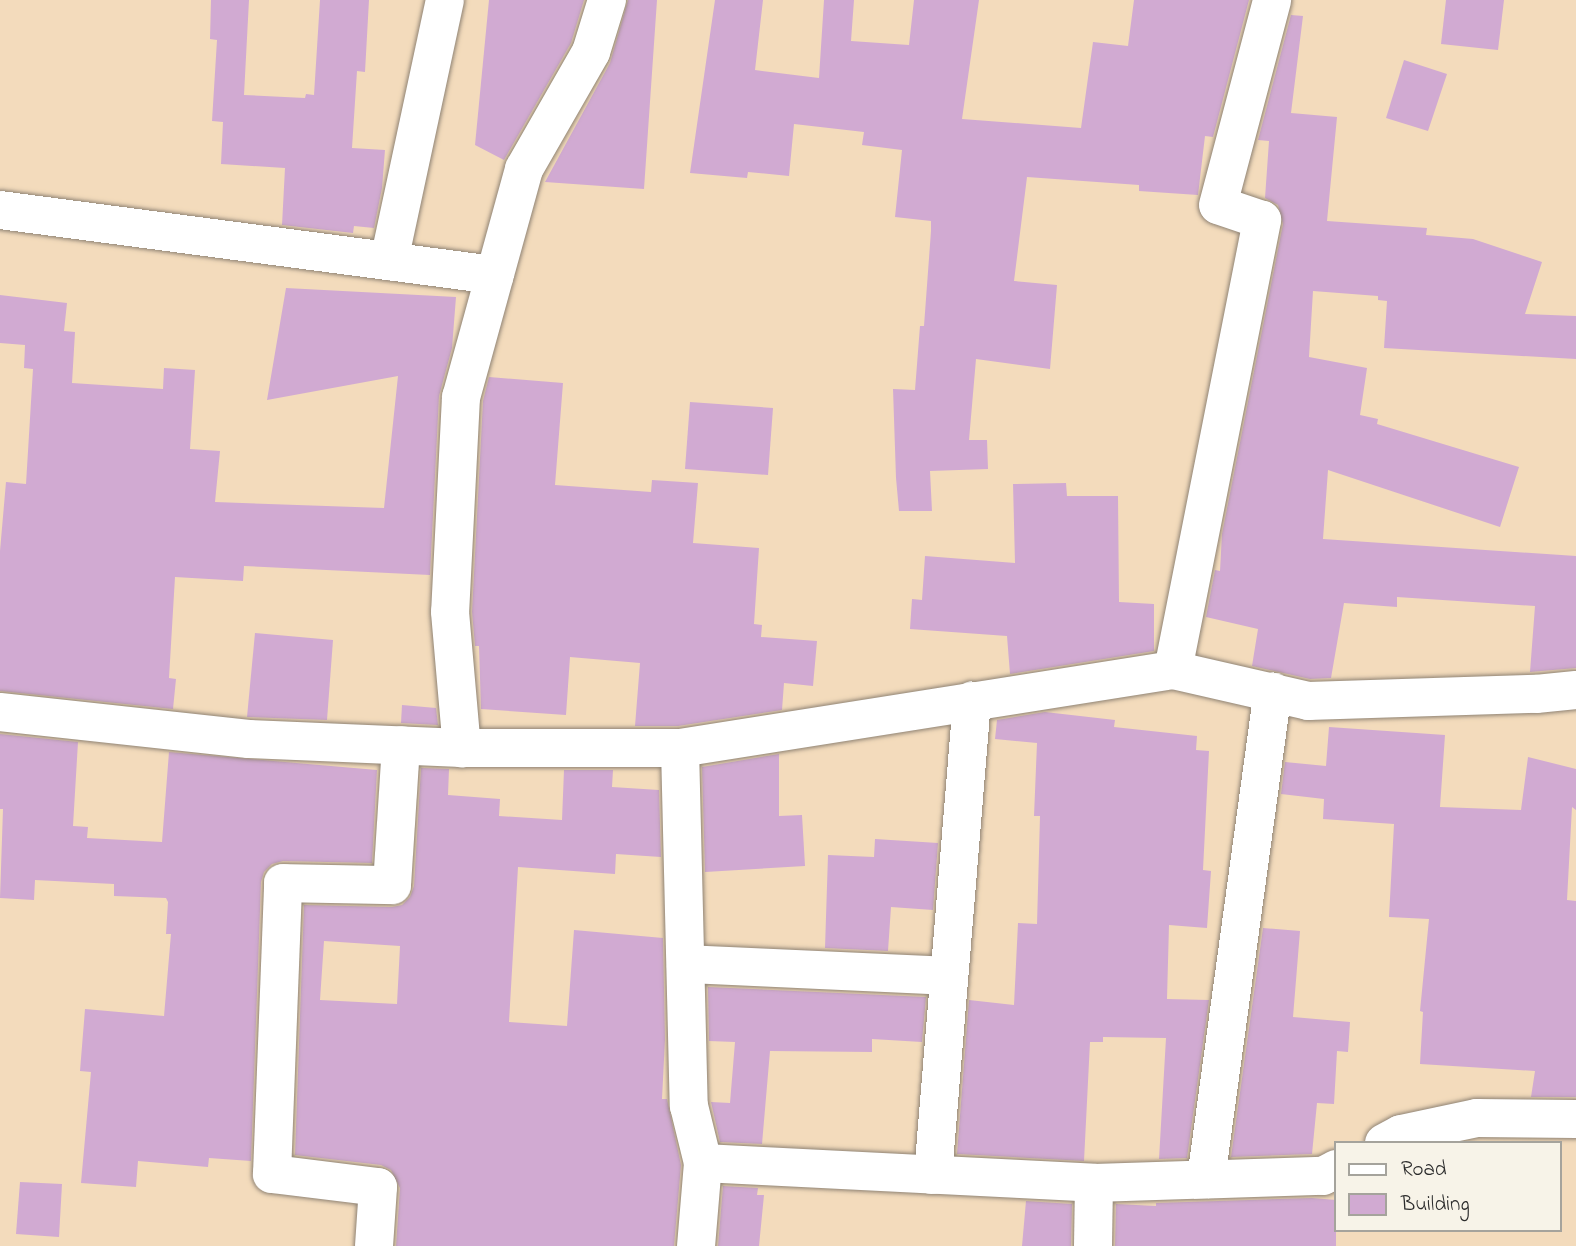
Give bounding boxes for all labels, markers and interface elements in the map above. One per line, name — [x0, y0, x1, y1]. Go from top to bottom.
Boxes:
legend — [1334, 1141, 1562, 1232]
text: Road — [1401, 1155, 1447, 1185]
text: Building — [1401, 1190, 1470, 1220]

